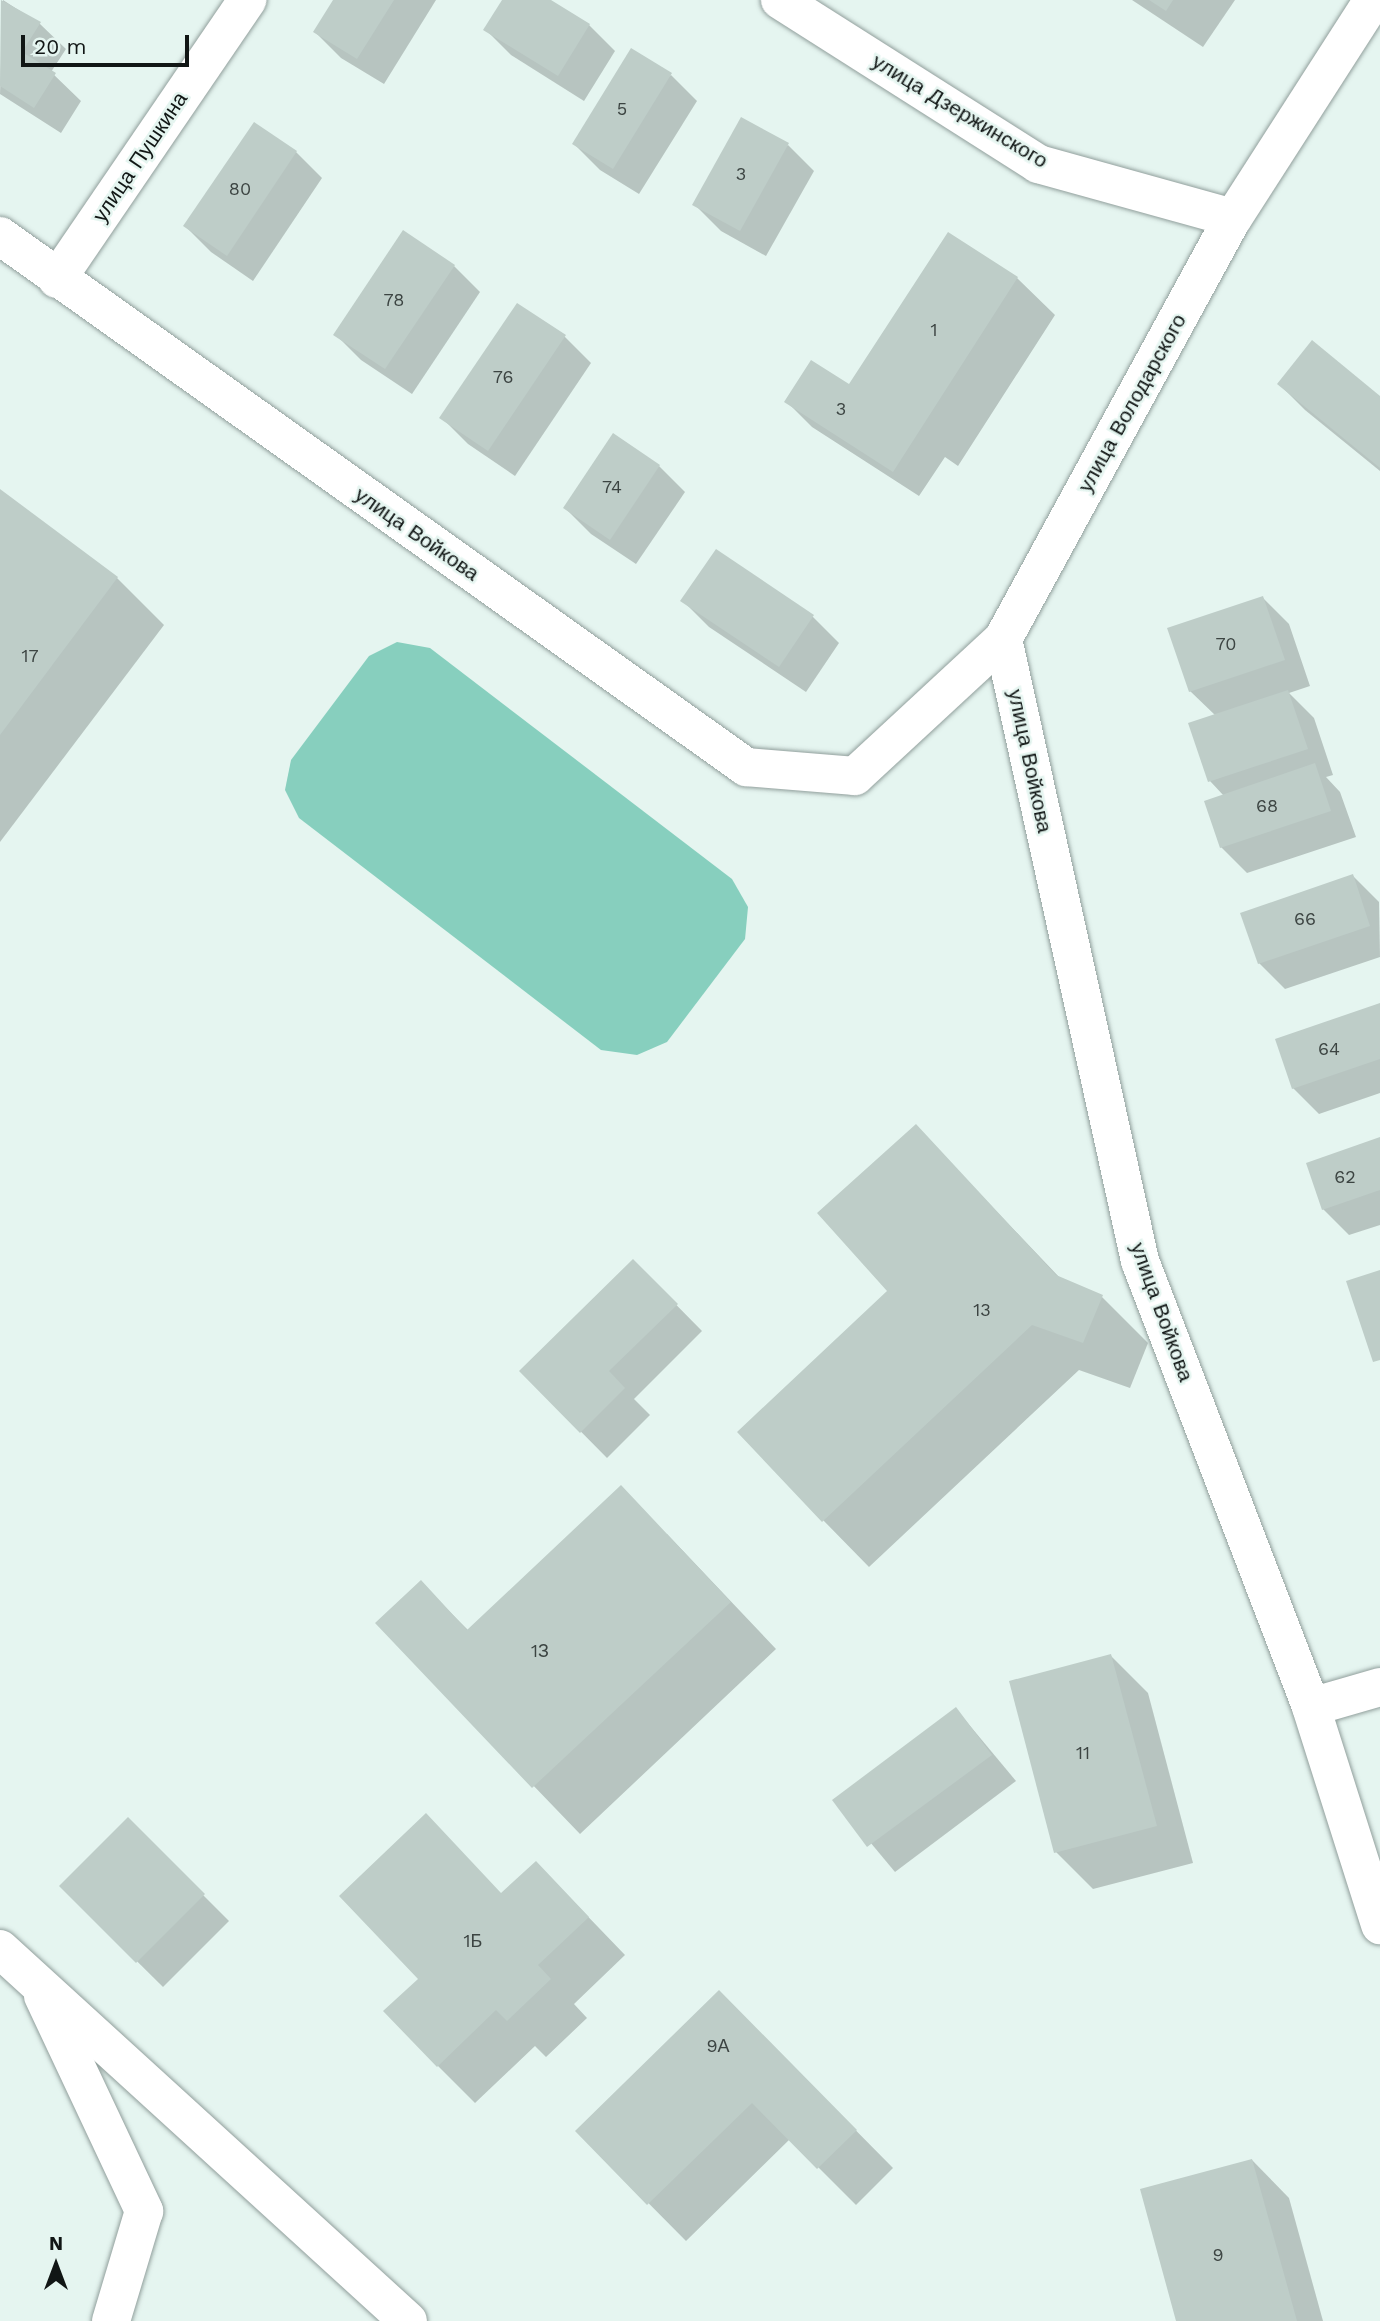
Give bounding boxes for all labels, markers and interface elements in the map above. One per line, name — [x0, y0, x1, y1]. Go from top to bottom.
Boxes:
scale bar — [24, 21, 192, 65]
text: 20 m — [34, 34, 86, 59]
street label: улица Дзержинского — [868, 49, 1052, 173]
street label: улица Пушкина — [87, 87, 193, 227]
house number: 5 — [617, 98, 627, 120]
house number: 3 — [736, 163, 746, 185]
house number: 80 — [229, 178, 251, 200]
house number: 78 — [384, 289, 404, 311]
street label: улица Володарского — [1073, 309, 1191, 497]
house number: 1 — [930, 319, 938, 341]
house number: 76 — [493, 366, 513, 388]
house number: 3 — [836, 398, 846, 420]
house number: 74 — [602, 476, 622, 498]
street label: улица Войкова — [350, 482, 484, 586]
house number: 70 — [1216, 633, 1236, 655]
house number: 17 — [21, 645, 39, 667]
street label: улица Войкова — [1002, 687, 1058, 835]
house number: 68 — [1256, 795, 1278, 817]
house number: 66 — [1294, 908, 1316, 930]
house number: 64 — [1318, 1038, 1340, 1060]
house number: 62 — [1334, 1166, 1356, 1188]
street label: улица Войкова — [1125, 1239, 1199, 1385]
house number: 13 — [973, 1299, 991, 1321]
house number: 1З — [531, 1640, 549, 1662]
house number: 11 — [1076, 1742, 1090, 1764]
house number: 1Б — [464, 1930, 482, 1952]
house number: 9А — [706, 2035, 730, 2057]
north arrow — [21, 2230, 91, 2300]
text: N — [49, 2232, 63, 2255]
house number: 9 — [1212, 2244, 1224, 2266]

